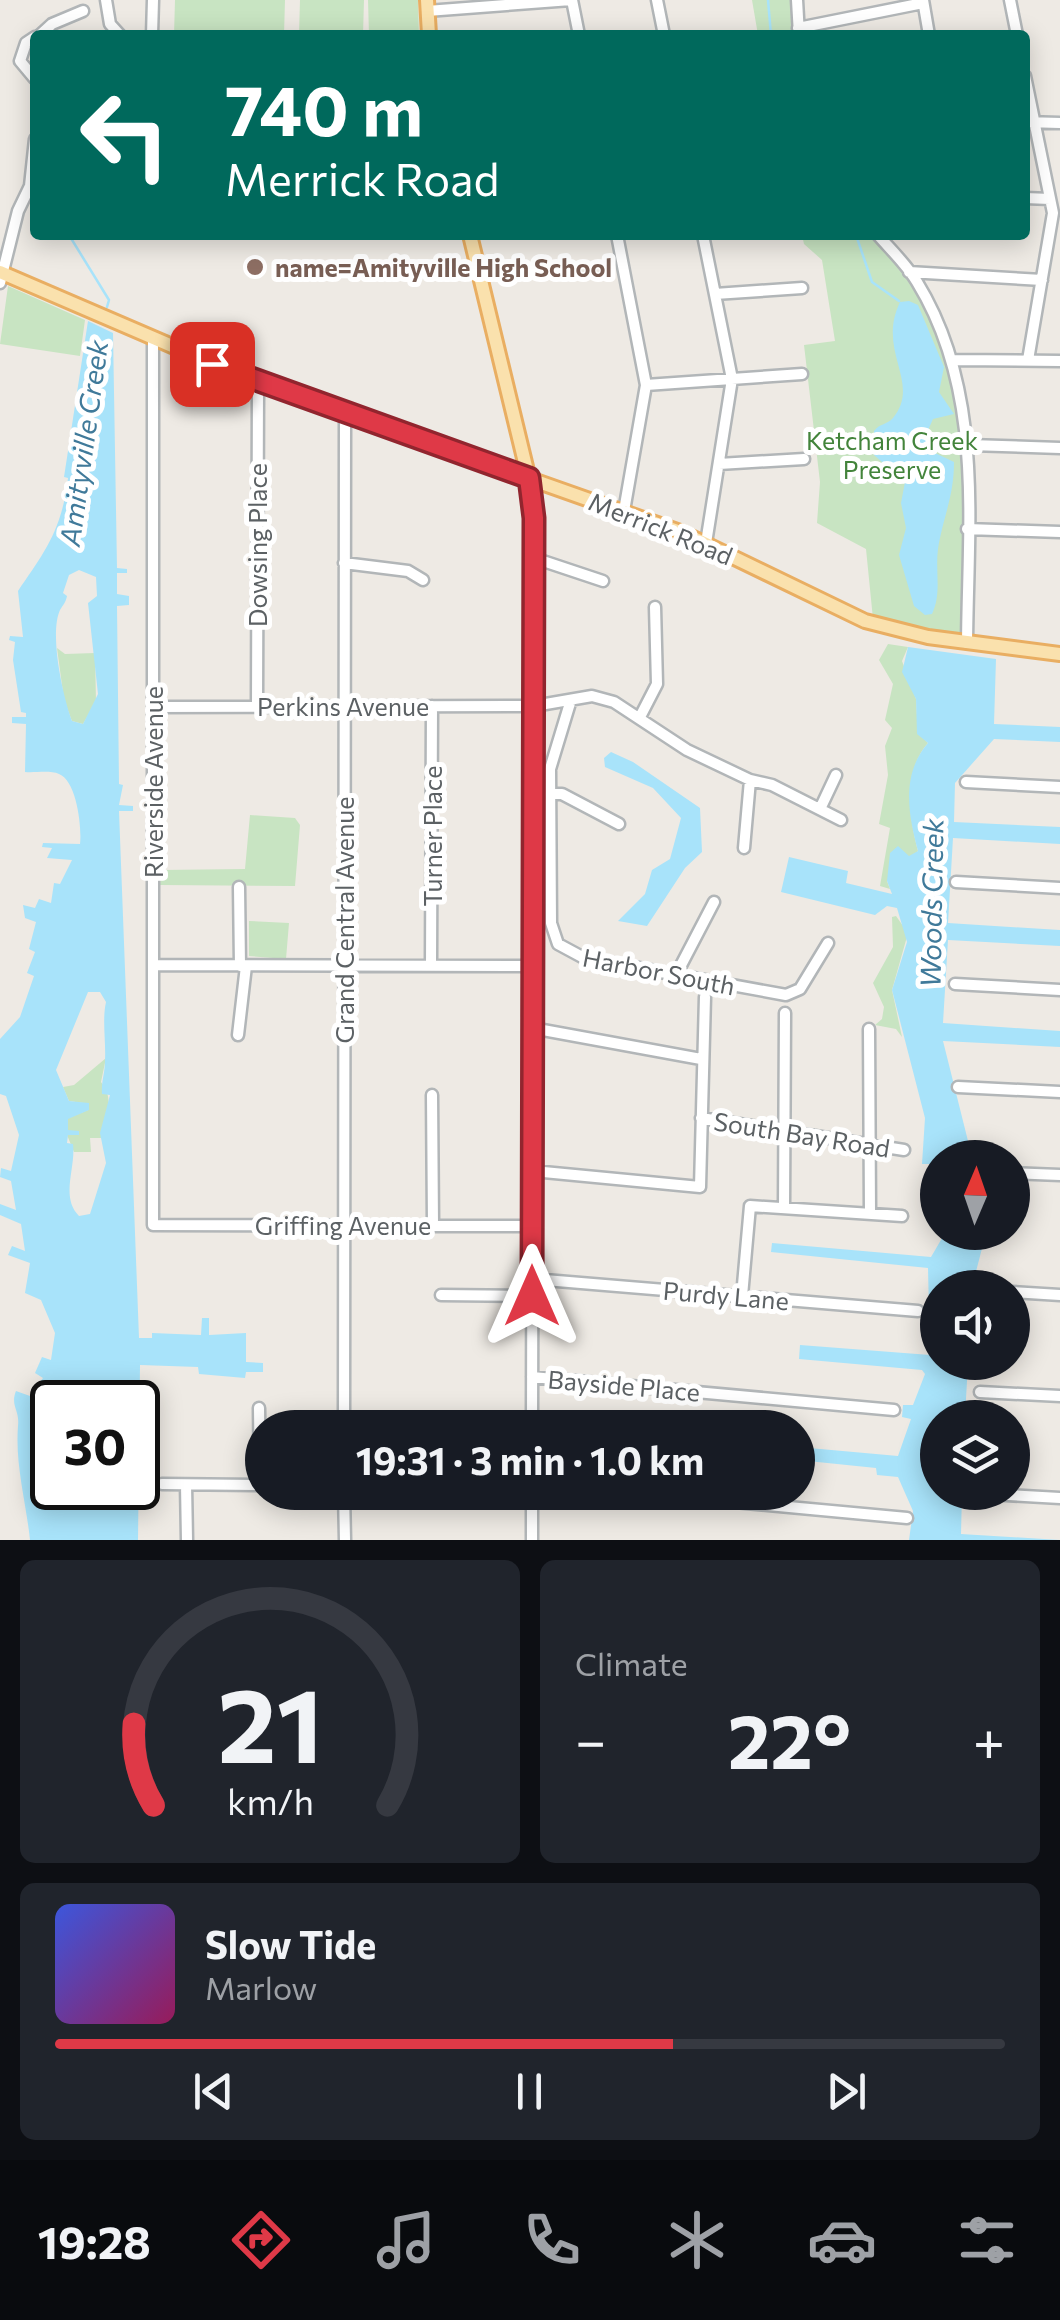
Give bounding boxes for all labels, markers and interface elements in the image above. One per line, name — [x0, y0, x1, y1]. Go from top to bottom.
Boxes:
text: 740 m — [225, 65, 423, 150]
icon: left — [60, 70, 190, 200]
text: Merrick Road — [225, 150, 500, 205]
place label: name=Amityville High School — [275, 252, 612, 282]
marker: name=Amityville High School — [244, 256, 266, 278]
pin — [170, 322, 255, 407]
water label: Amityville Creek — [52, 337, 114, 549]
icon: arrive — [185, 337, 240, 392]
park label: Ketcham Creek Preserve — [806, 425, 978, 484]
street label: Dowsing Place — [242, 463, 272, 627]
street label: Merrick Road — [585, 486, 737, 570]
street label: Riverside Avenue — [138, 686, 168, 878]
street label: Perkins Avenue — [257, 691, 429, 721]
street label: Turner Place — [417, 766, 447, 906]
street label: Grand Central Avenue — [329, 797, 359, 1043]
water label: Woods Creek — [913, 817, 949, 988]
street label: Harbor South — [580, 942, 738, 1000]
street label: South Bay Road — [712, 1105, 892, 1163]
north arrow — [920, 1140, 1030, 1250]
map controls — [920, 1140, 1030, 1510]
street label: Griffing Avenue — [255, 1210, 431, 1240]
position arrow — [480, 1244, 584, 1348]
button: sound — [920, 1270, 1030, 1380]
street label: Purdy Lane — [662, 1275, 790, 1315]
street label: Bayside Place — [547, 1363, 701, 1407]
speed limit sign: 30 — [30, 1380, 160, 1510]
button: layers — [920, 1400, 1030, 1510]
text: 19:31 · 3 min · 1.0 km — [356, 1436, 704, 1483]
text: Climate — [575, 1643, 688, 1683]
text: 21 — [217, 1657, 323, 1784]
text: 22° — [728, 1693, 851, 1784]
text: − — [575, 1705, 606, 1772]
text: + — [973, 1705, 1005, 1772]
text: km/h — [227, 1779, 313, 1822]
text: Slow Tide — [205, 1920, 376, 1967]
text: Marlow — [205, 1967, 317, 2007]
icon: previous — [186, 2064, 241, 2119]
icon: pause — [502, 2064, 557, 2119]
icon: next — [819, 2064, 874, 2119]
icon: directions — [226, 2205, 296, 2275]
icon: music — [371, 2205, 441, 2275]
icon: phone — [517, 2205, 587, 2275]
icon: climate — [662, 2205, 732, 2275]
icon: car — [807, 2205, 877, 2275]
icon: filters — [952, 2205, 1022, 2275]
text: 19:28 — [38, 2213, 151, 2268]

